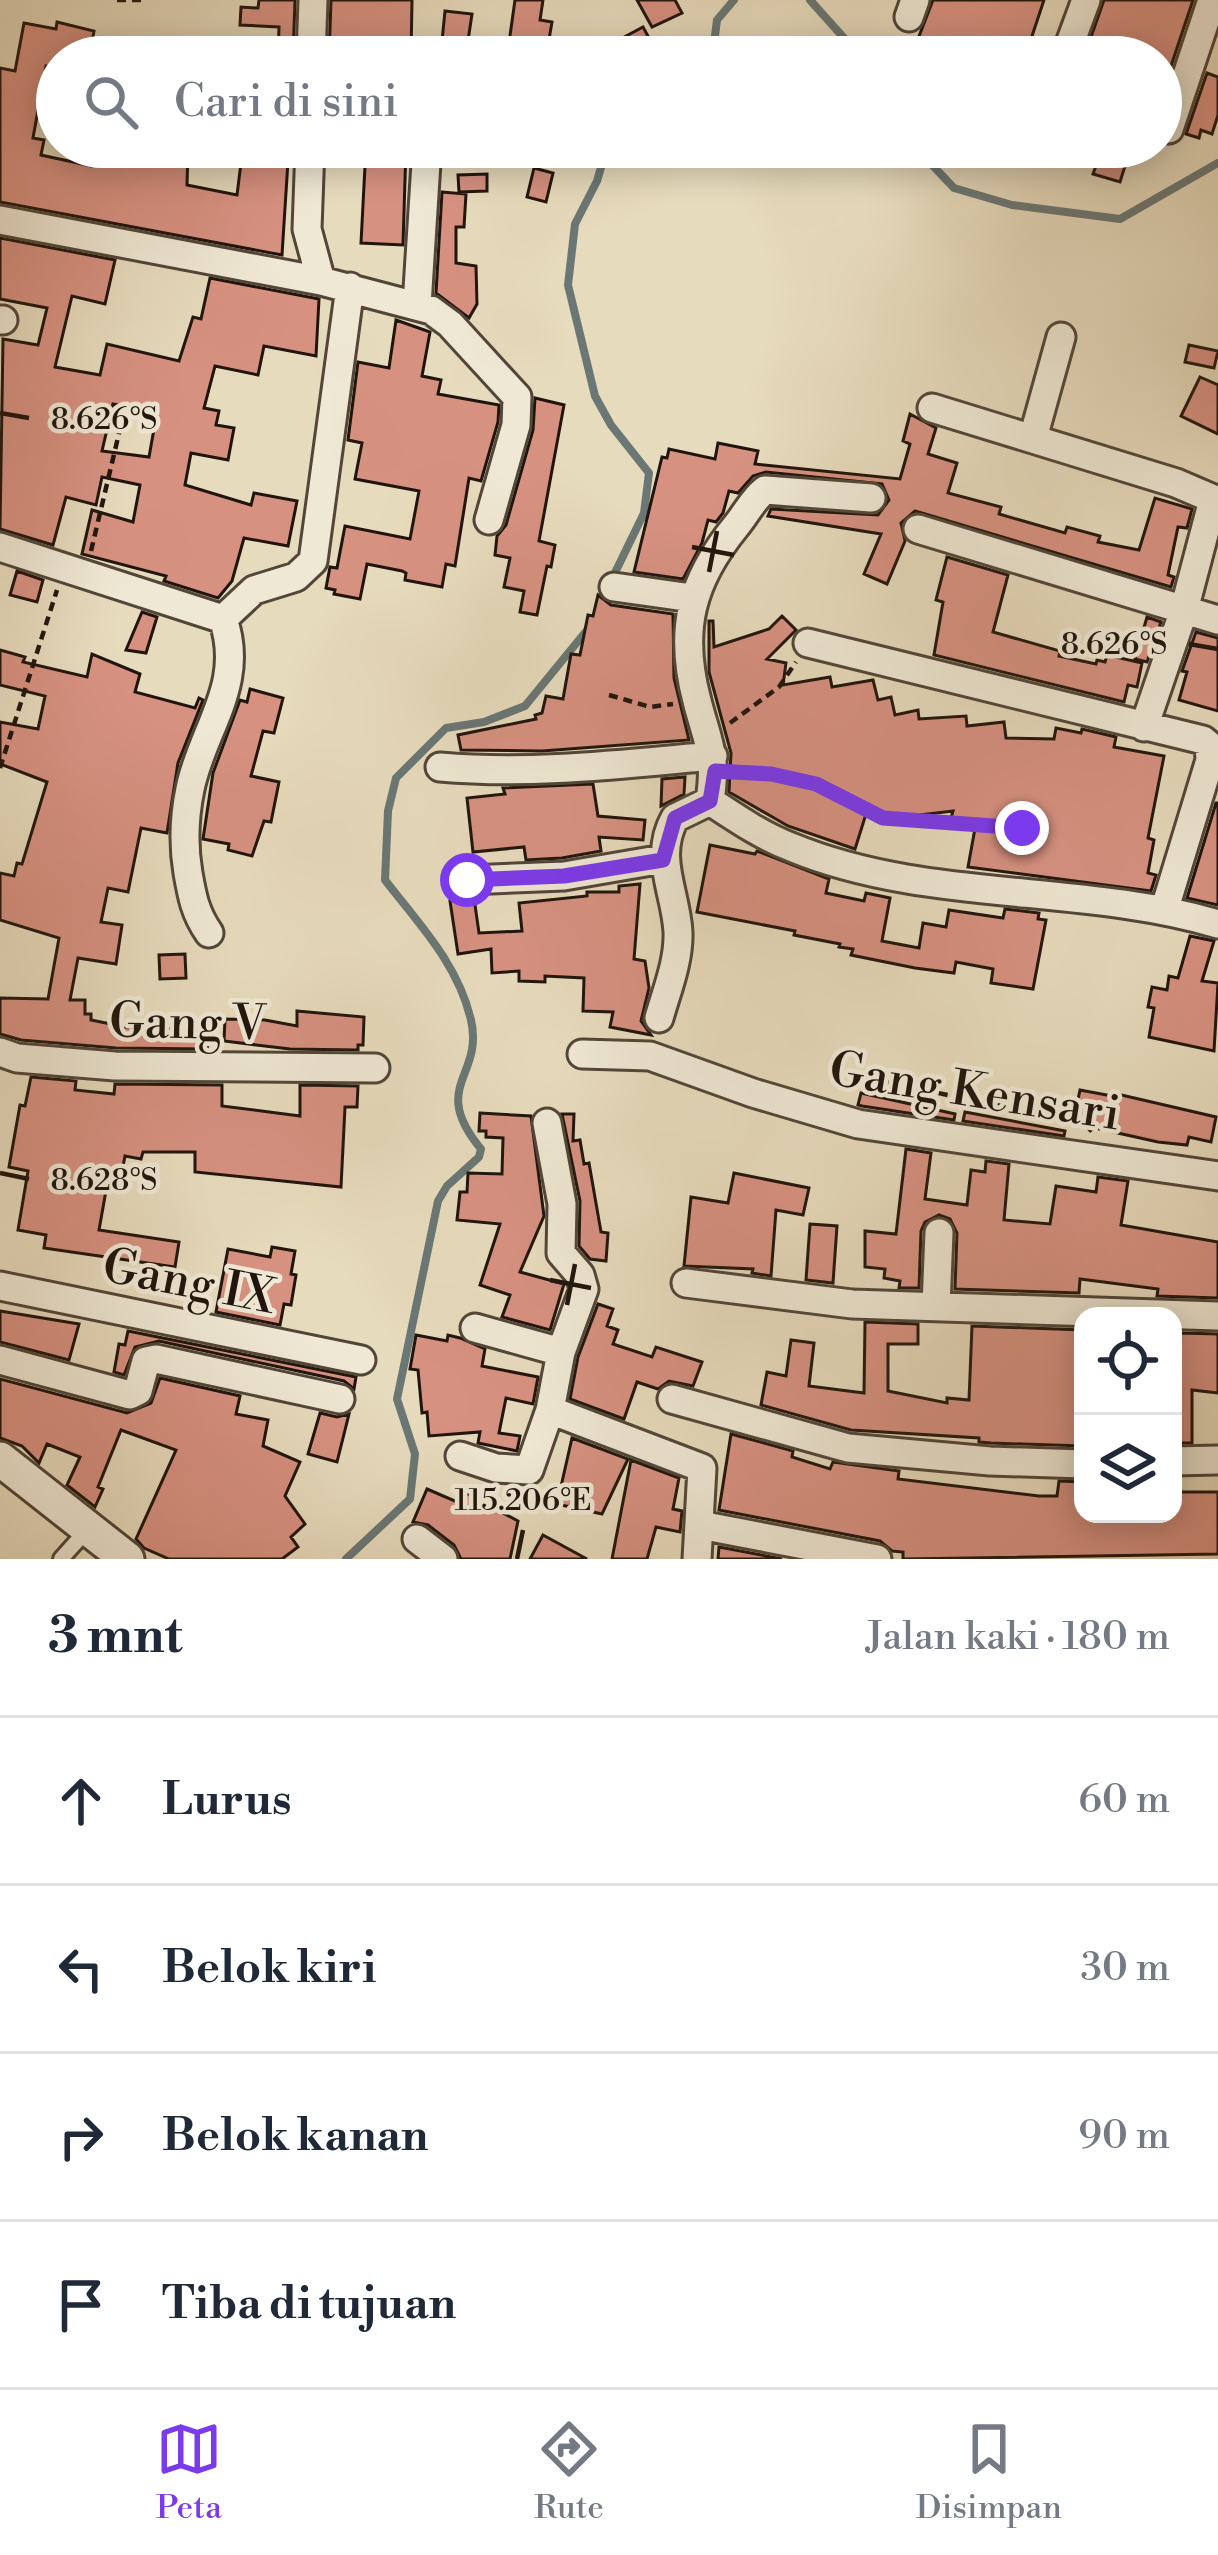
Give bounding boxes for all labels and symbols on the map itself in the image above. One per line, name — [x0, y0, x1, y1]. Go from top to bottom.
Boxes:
text: 8.626°S — [51, 401, 157, 439]
text: 8.626°S — [1061, 626, 1167, 664]
route end — [995, 801, 1049, 855]
route start — [440, 853, 494, 907]
street label: Gang V — [109, 993, 268, 1055]
street label: Gang Kensari — [825, 1040, 1124, 1146]
text: 8.628°S — [51, 1162, 157, 1200]
street label: Gang IX — [98, 1237, 281, 1329]
text: 115.206°E — [455, 1482, 591, 1520]

